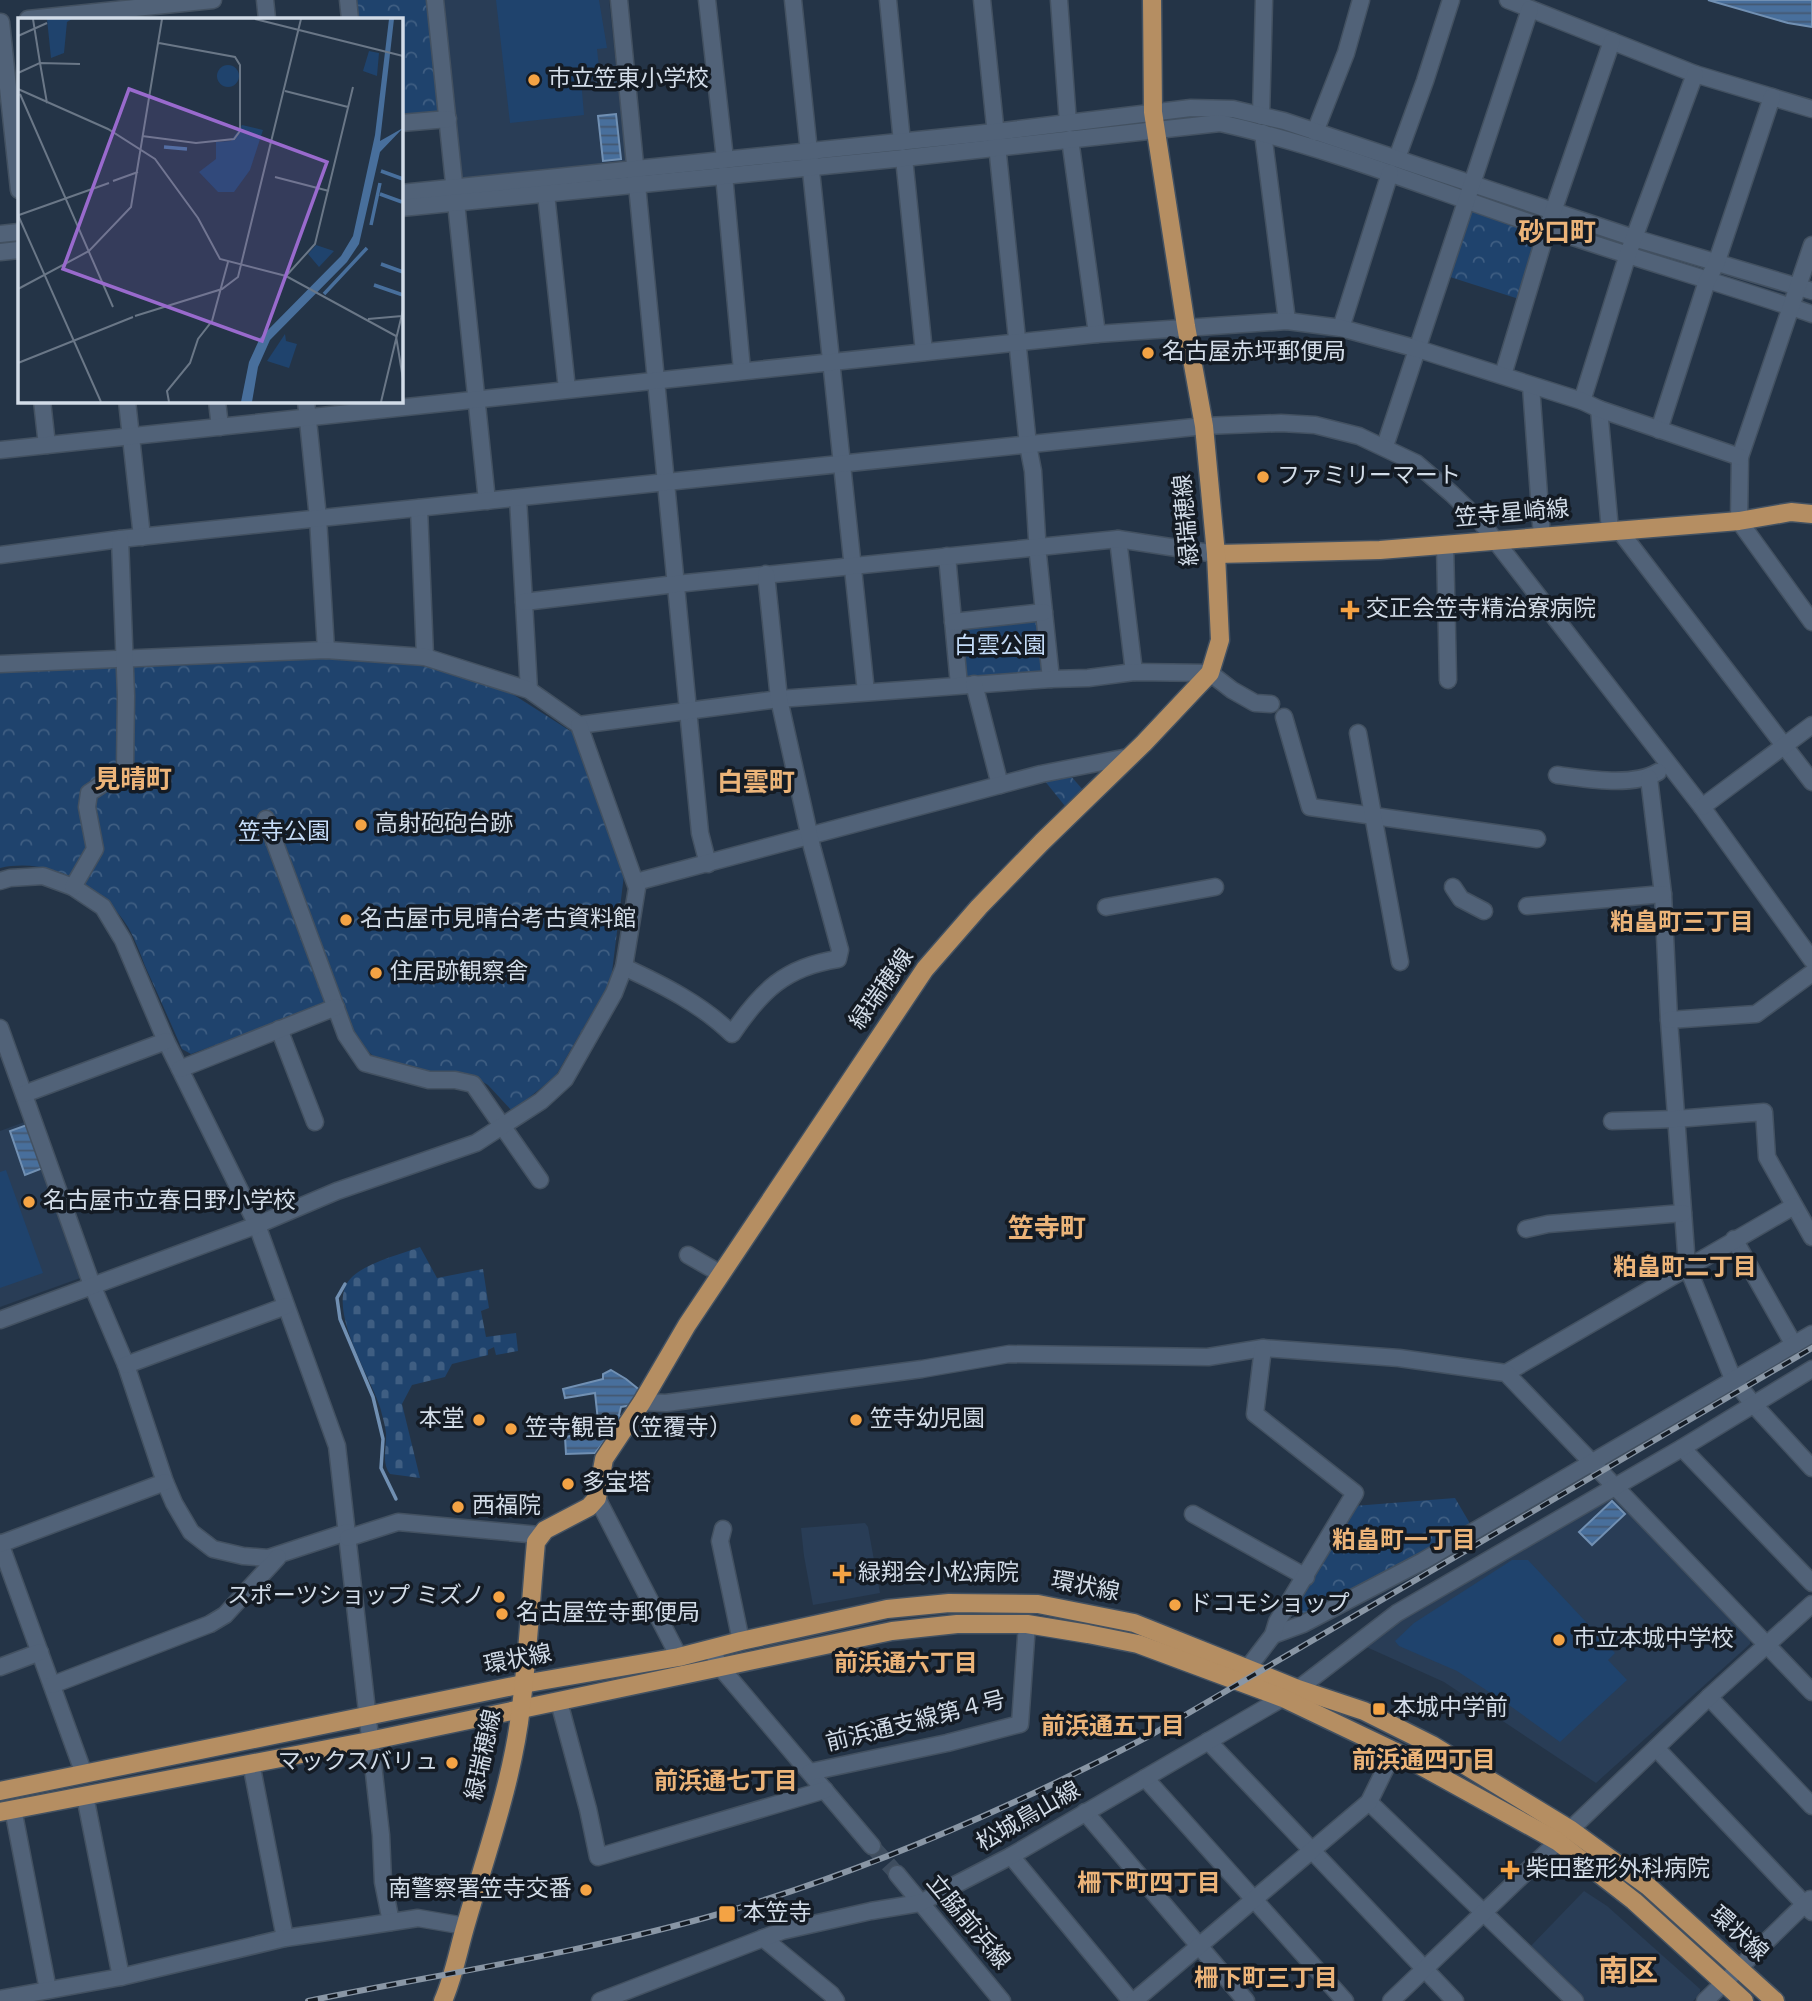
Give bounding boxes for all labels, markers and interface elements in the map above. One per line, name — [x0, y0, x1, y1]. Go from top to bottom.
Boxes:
inset map — [18, 18, 402, 402]
place label: 市立笠東小学校 — [548, 66, 709, 95]
marker: 市立笠東小学校 — [526, 72, 542, 88]
district label: 砂口町 — [1518, 218, 1596, 251]
place label: 名古屋赤坪郵便局 — [1162, 339, 1346, 368]
marker: 名古屋赤坪郵便局 — [1140, 345, 1156, 361]
place label: ファミリーマート — [1277, 463, 1461, 492]
marker: ファミリーマート — [1255, 469, 1271, 485]
street label: 緑瑞穂線 — [1170, 473, 1206, 567]
street label: 笠寺星崎線 — [1453, 496, 1571, 534]
place label: 交正会笠寺精治寮病院 — [1366, 596, 1596, 625]
marker: 交正会笠寺精治寮病院 — [1340, 600, 1360, 620]
park label: 白雲公園 — [954, 633, 1046, 662]
district label: 見晴町 — [94, 765, 172, 798]
district label: 白雲町 — [717, 768, 795, 801]
place label: 高射砲砲台跡 — [375, 811, 513, 840]
marker: 高射砲砲台跡 — [353, 817, 369, 833]
park label: 笠寺公園 — [238, 819, 330, 848]
place label: 名古屋市見晴台考古資料館 — [360, 906, 636, 935]
district label: 粕畠町三丁目 — [1610, 909, 1754, 939]
marker: 名古屋市見晴台考古資料館 — [338, 912, 354, 928]
street label: 緑瑞穂線 — [845, 944, 921, 1036]
place label: 住居跡観察舎 — [390, 959, 528, 988]
marker: 住居跡観察舎 — [368, 965, 384, 981]
place label: 名古屋市立春日野小学校 — [43, 1188, 296, 1217]
marker: 名古屋市立春日野小学校 — [21, 1194, 37, 1210]
district label: 笠寺町 — [1008, 1214, 1086, 1247]
district label: 粕畠町二丁目 — [1613, 1254, 1757, 1284]
place label: 本堂 — [419, 1406, 465, 1435]
place label: 笠寺幼児園 — [870, 1406, 985, 1435]
marker: 本堂 — [471, 1412, 487, 1428]
marker: 笠寺幼児園 — [848, 1412, 864, 1428]
place label: 笠寺観音（笠覆寺） — [525, 1415, 732, 1444]
marker: 笠寺観音（笠覆寺） — [503, 1421, 519, 1437]
place label: 多宝塔 — [582, 1470, 651, 1499]
marker: 多宝塔 — [560, 1476, 576, 1492]
place label: 西福院 — [472, 1493, 541, 1522]
marker: 西福院 — [450, 1499, 466, 1515]
district label: 粕畠町一丁目 — [1332, 1527, 1476, 1557]
place label: 緑翔会小松病院 — [858, 1560, 1019, 1589]
marker: 緑翔会小松病院 — [832, 1564, 852, 1584]
street label: 環状線 — [1048, 1567, 1122, 1609]
place label: スポーツショップ ミズノ — [227, 1583, 485, 1612]
marker: スポーツショップ ミズノ — [491, 1589, 507, 1605]
place label: ドコモショップ — [1189, 1591, 1350, 1620]
marker: ドコモショップ — [1167, 1597, 1183, 1613]
place label: 名古屋笠寺郵便局 — [516, 1600, 700, 1629]
marker: 名古屋笠寺郵便局 — [494, 1606, 510, 1622]
place label: 市立本城中学校 — [1573, 1626, 1734, 1655]
marker: 市立本城中学校 — [1551, 1632, 1567, 1648]
street label: 環状線 — [481, 1640, 555, 1682]
district label: 前浜通六丁目 — [834, 1650, 978, 1680]
street label: 前浜通支線第４号 — [823, 1687, 1009, 1759]
place label: 本城中学前 — [1393, 1695, 1508, 1724]
marker: 本城中学前 — [1371, 1701, 1387, 1717]
street label: 緑瑞穂線 — [461, 1707, 509, 1803]
district label: 前浜通五丁目 — [1041, 1713, 1185, 1743]
district label: 前浜通四丁目 — [1352, 1747, 1496, 1777]
place label: マックスバリュ — [278, 1749, 438, 1778]
marker: マックスバリュ — [444, 1755, 460, 1771]
district label: 前浜通七丁目 — [654, 1768, 798, 1798]
street label: 松城鳥山線 — [972, 1777, 1086, 1859]
place label: 柴田整形外科病院 — [1526, 1856, 1710, 1885]
marker: 柴田整形外科病院 — [1500, 1860, 1520, 1880]
street label: 立脇前浜線 — [919, 1870, 1015, 1976]
district label: 柵下町四丁目 — [1077, 1870, 1221, 1900]
place label: 南警察署笠寺交番 — [388, 1876, 572, 1905]
marker: 南警察署笠寺交番 — [578, 1882, 594, 1898]
place label: 本笠寺 — [743, 1900, 812, 1929]
street label: 環状線 — [1703, 1901, 1773, 1969]
marker: 本笠寺 — [717, 1904, 737, 1924]
district label: 南区 — [1598, 1955, 1658, 1992]
district label: 柵下町三丁目 — [1194, 1965, 1338, 1995]

